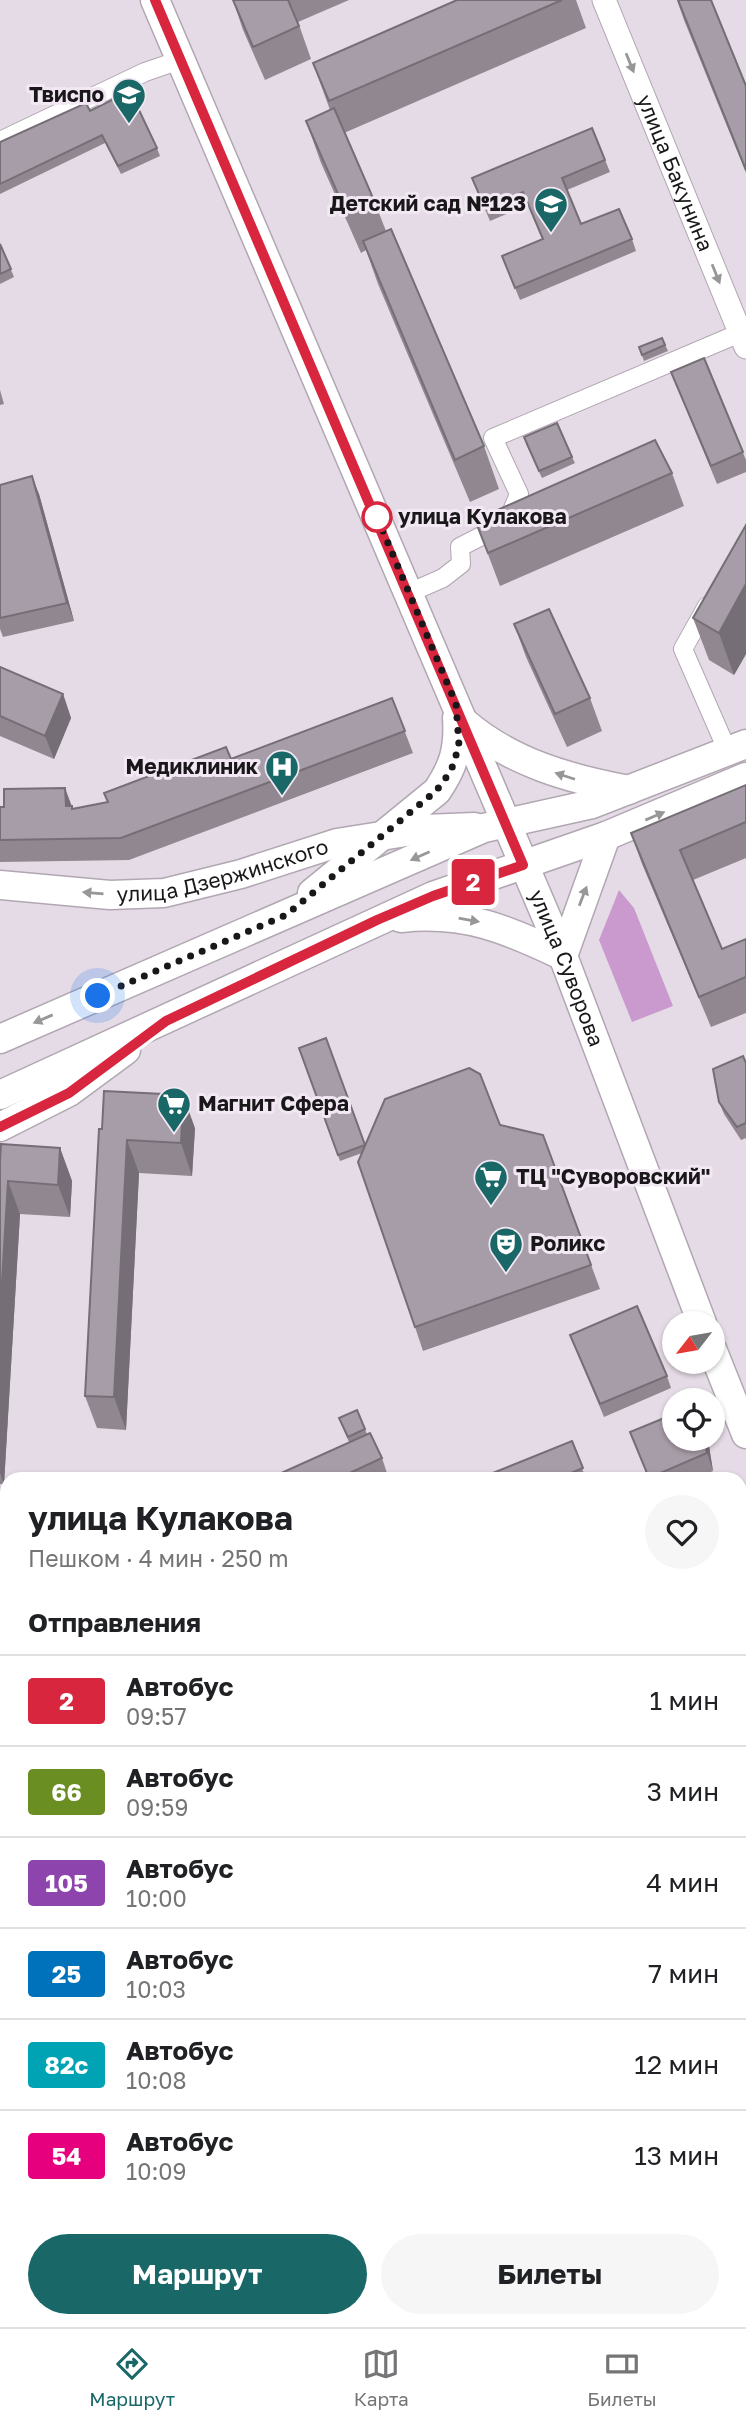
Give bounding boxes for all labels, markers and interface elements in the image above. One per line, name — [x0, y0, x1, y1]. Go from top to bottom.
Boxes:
one-way arrow — [625, 53, 636, 74]
school or university icon: Твиспо — [110, 76, 148, 125]
place label: Твиспо — [29, 81, 104, 107]
street label: улица Бакунина — [632, 90, 719, 255]
school or university icon: Детский сад №123 — [532, 185, 570, 234]
place label: Детский сад №123 — [330, 190, 526, 216]
one-way arrow — [711, 263, 722, 284]
marker: улица Кулакова — [362, 502, 392, 532]
place label: улица Кулакова — [398, 503, 567, 529]
hospital icon: Медиклиник — [263, 748, 301, 797]
place label: Медиклиник — [125, 753, 258, 779]
one-way arrow — [555, 770, 576, 781]
one-way arrow — [645, 810, 666, 821]
street label: улица Дзержинского — [116, 833, 331, 907]
one-way arrow — [409, 851, 430, 862]
line badge: 2 — [450, 859, 496, 905]
text: 2 — [466, 867, 480, 896]
street label: улица Суворова — [524, 885, 610, 1050]
one-way arrow — [577, 885, 588, 906]
one-way arrow — [82, 887, 104, 898]
one-way arrow — [458, 914, 480, 925]
your location — [80, 978, 115, 1013]
one-way arrow — [32, 1014, 53, 1025]
supermarket icon: Магнит Сфера — [155, 1085, 193, 1134]
place label: Магнит Сфера — [198, 1090, 349, 1116]
supermarket icon: ТЦ "Суворовский" — [472, 1158, 510, 1207]
place label: ТЦ "Суворовский" — [516, 1163, 710, 1189]
theatre icon: Роликс — [487, 1225, 525, 1274]
place label: Роликс — [530, 1230, 605, 1256]
north arrow — [662, 1311, 724, 1374]
map controls — [662, 1311, 725, 1451]
button: locate — [662, 1388, 725, 1451]
button: heart — [645, 1495, 719, 1569]
text: улица Кулакова — [28, 1498, 293, 1537]
text: Пешком · 4 мин · 250 m — [28, 1544, 289, 1572]
text: Отправления — [28, 1607, 201, 1638]
text: Автобус — [126, 1671, 233, 1702]
text: 1 мин — [649, 1685, 719, 1716]
text: 2 — [59, 1686, 74, 1715]
text: 09:57 — [126, 1702, 187, 1730]
text: Автобус — [126, 1762, 233, 1793]
text: 3 мин — [647, 1776, 719, 1807]
text: 66 — [51, 1777, 82, 1806]
text: 09:59 — [126, 1793, 188, 1821]
text: Автобус — [126, 1853, 233, 1884]
text: 4 мин — [646, 1867, 719, 1898]
text: 105 — [45, 1868, 88, 1897]
text: 10:00 — [126, 1884, 187, 1912]
text: Автобус — [126, 1944, 233, 1975]
text: 7 мин — [648, 1958, 719, 1989]
text: 25 — [52, 1959, 81, 1988]
text: 10:03 — [126, 1975, 186, 2003]
text: Автобус — [126, 2035, 233, 2066]
text: 12 мин — [634, 2049, 719, 2080]
text: 82с — [45, 2050, 88, 2079]
text: 10:08 — [126, 2066, 187, 2094]
text: Автобус — [126, 2126, 233, 2157]
text: 13 мин — [634, 2140, 719, 2171]
text: 54 — [52, 2141, 81, 2170]
text: 10:09 — [126, 2157, 187, 2185]
button: Маршрут — [28, 2234, 367, 2314]
button: Билеты — [381, 2234, 719, 2314]
tab: Маршрут — [89, 2345, 175, 2410]
tab: Карта — [354, 2345, 409, 2410]
tab: Билеты — [587, 2345, 657, 2410]

